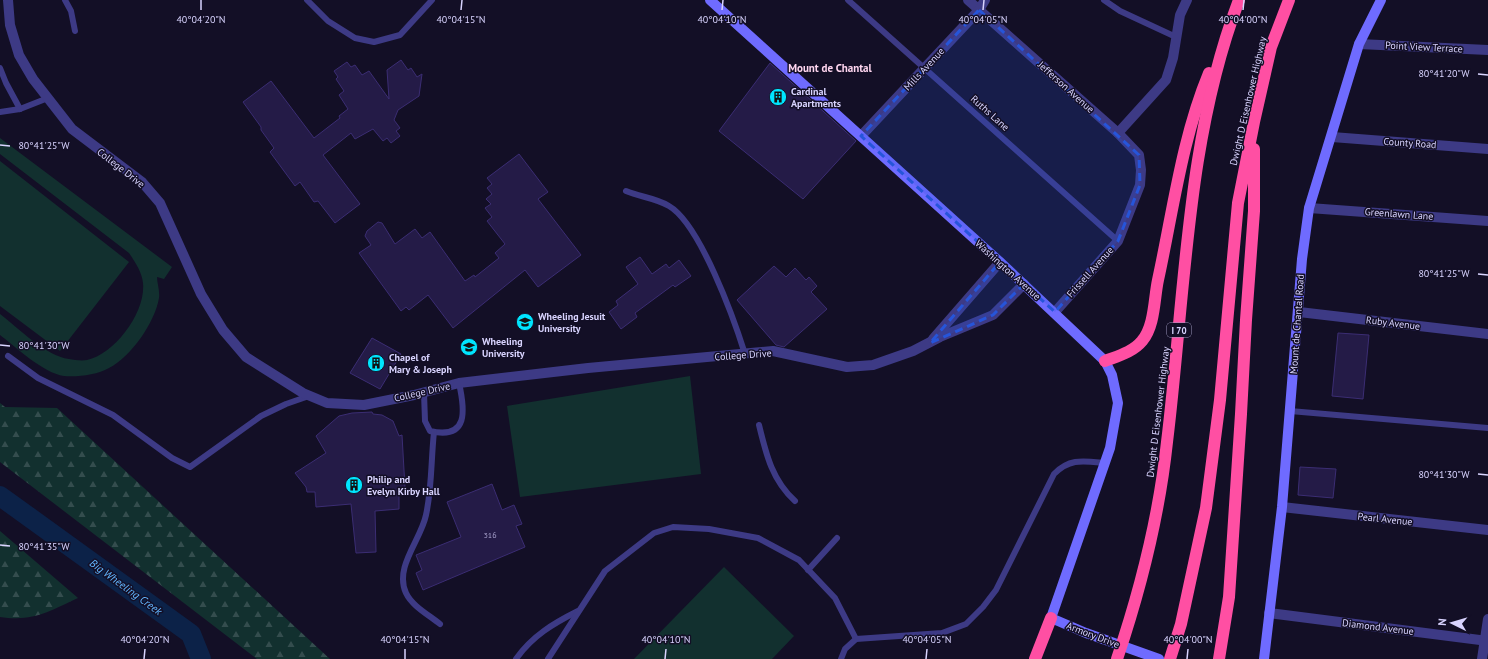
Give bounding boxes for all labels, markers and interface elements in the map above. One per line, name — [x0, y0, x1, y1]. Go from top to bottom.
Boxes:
text: 40°04'20"N — [176, 13, 226, 26]
text: 40°04'15"N — [436, 13, 486, 26]
text: 40°04'10"N — [697, 13, 747, 26]
text: 40°04'05"N — [958, 13, 1008, 26]
text: 40°04'00"N — [1218, 13, 1268, 26]
street label: Dwight D Eisenhower Highway — [1227, 35, 1269, 167]
street label: Point View Terrace — [1385, 38, 1463, 56]
street label: Mills Avenue — [901, 45, 947, 93]
street label: Jefferson Avenue — [1034, 58, 1097, 116]
district label: Mount de Chantal — [788, 61, 873, 75]
text: 80°41'20"W — [1418, 67, 1470, 80]
place label: Cardinal Apartments — [791, 85, 841, 110]
building icon: Cardinal Apartments — [768, 87, 788, 107]
street label: Ruths Lane — [968, 92, 1012, 134]
street label: County Road — [1383, 135, 1437, 151]
text: 80°41'25"W — [18, 139, 70, 152]
street label: College Drive — [95, 145, 147, 191]
street label: Greenlawn Lane — [1364, 205, 1434, 223]
street label: Washington Avenue — [973, 237, 1043, 303]
street label: Frissell Avenue — [1064, 244, 1116, 300]
text: 80°41'25"W — [1418, 267, 1470, 280]
street label: Mount de Chantal Road — [1287, 274, 1307, 374]
place label: Wheeling Jesuit University — [538, 310, 606, 335]
school or university icon: Wheeling Jesuit University — [515, 312, 535, 332]
street label: Ruby Avenue — [1365, 313, 1421, 333]
road number: I 70 — [1167, 323, 1191, 337]
place label: Wheeling University — [482, 335, 525, 360]
school or university icon: Wheeling University — [459, 337, 479, 357]
text: 80°41'30"W — [18, 339, 70, 352]
street label: Dwight D Eisenhower Highway — [1144, 345, 1173, 478]
street label: College Drive — [714, 347, 772, 363]
place label: Chapel of Mary & Joseph — [389, 351, 452, 376]
building icon: Chapel of Mary & Joseph — [366, 353, 386, 373]
street label: College Drive — [393, 379, 451, 405]
text: 80°41'30"W — [1418, 468, 1470, 481]
place label: Philip and Evelyn Kirby Hall — [367, 473, 440, 498]
building icon: Philip and Evelyn Kirby Hall — [344, 475, 364, 495]
street label: Pearl Avenue — [1357, 510, 1413, 528]
house number: 316 — [483, 530, 497, 540]
text: 80°41'35"W — [18, 540, 70, 553]
water label: Big Wheeling Creek — [87, 556, 166, 619]
north arrow — [1432, 603, 1472, 643]
street label: Diamond Avenue — [1341, 616, 1415, 638]
text: N — [1435, 618, 1449, 626]
street label: Armory Drive — [1065, 619, 1121, 651]
text: 40°04'20"N — [120, 633, 170, 646]
text: 40°04'15"N — [380, 633, 430, 646]
text: 40°04'10"N — [641, 633, 691, 646]
text: 40°04'05"N — [902, 633, 952, 646]
text: 40°04'00"N — [1163, 633, 1213, 646]

